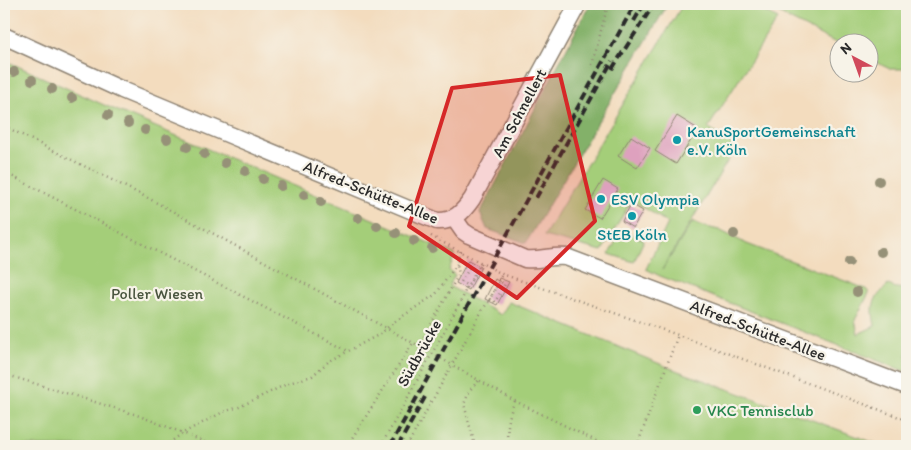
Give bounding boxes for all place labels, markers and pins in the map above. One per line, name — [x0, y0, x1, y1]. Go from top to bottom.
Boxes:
place label: KanuSportGemeinschaft e.V. Köln — [687, 122, 856, 159]
marker: KanuSportGemeinschaft e.V. Köln — [671, 134, 683, 146]
place label: ESV Olympia — [611, 190, 699, 209]
marker: ESV Olympia — [595, 193, 607, 205]
marker: StEB Köln — [626, 210, 638, 222]
place label: StEB Köln — [597, 225, 667, 244]
place label: VKC Tennisclub — [707, 401, 814, 420]
marker: VKC Tennisclub — [691, 404, 703, 416]

